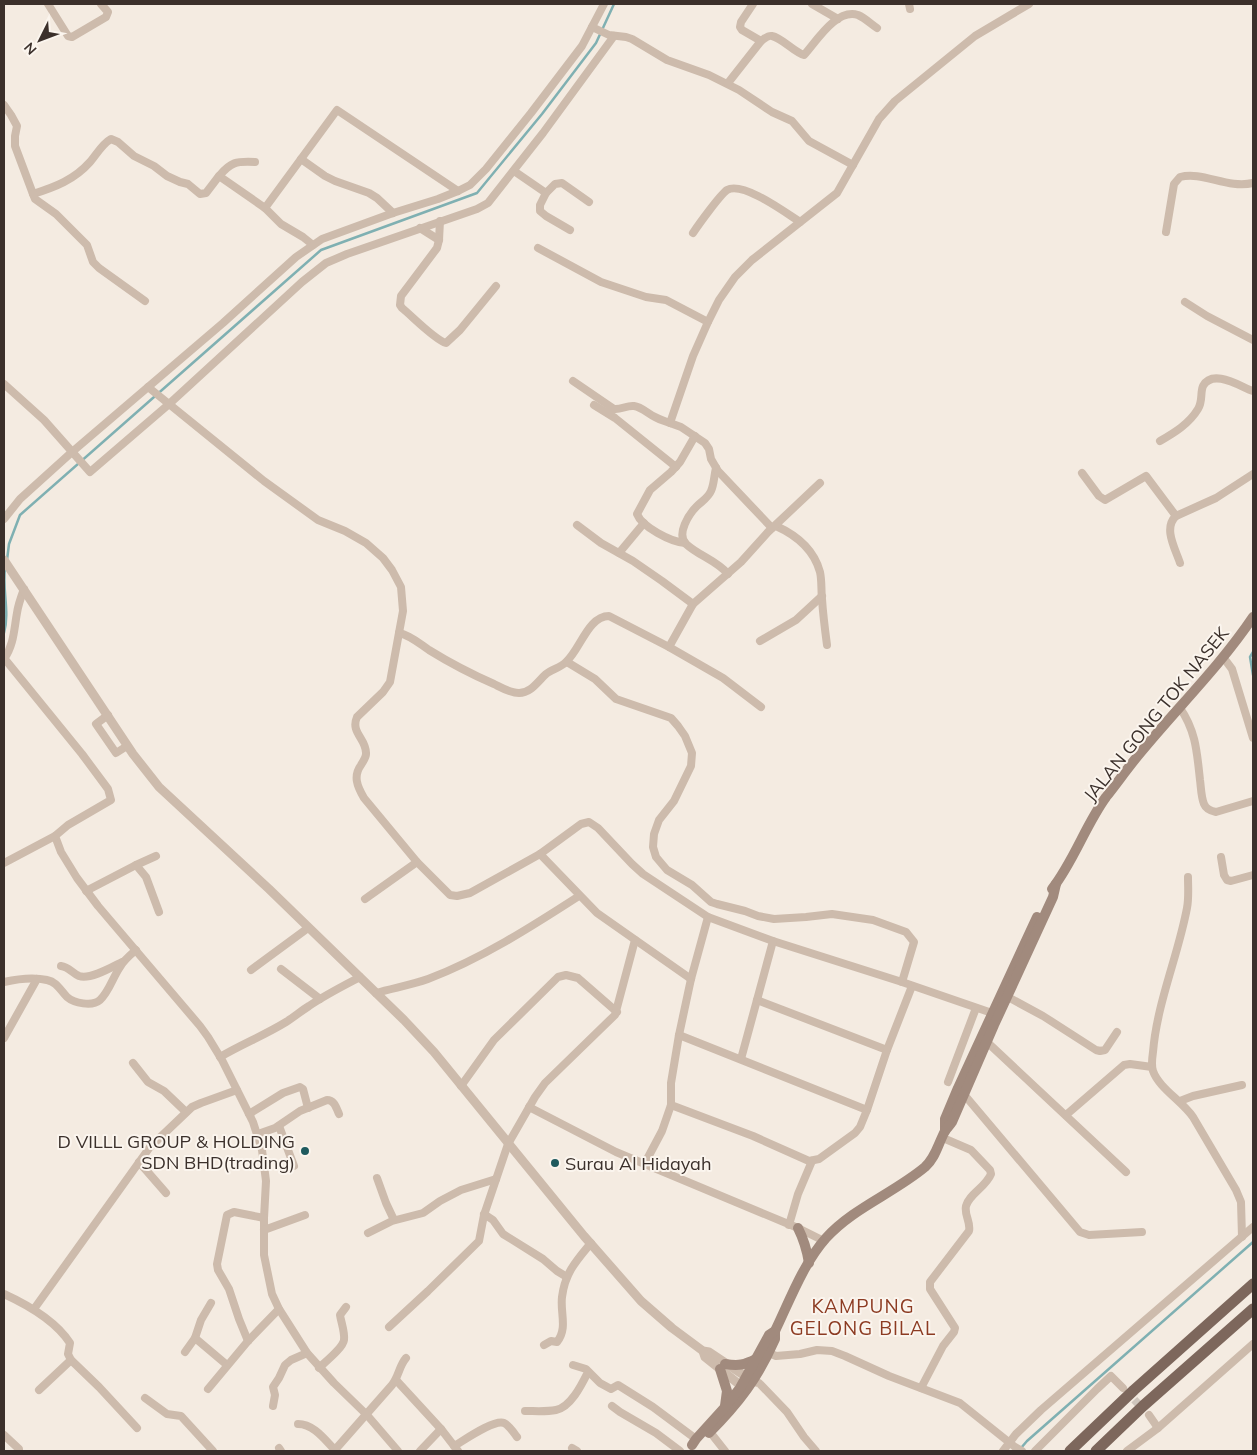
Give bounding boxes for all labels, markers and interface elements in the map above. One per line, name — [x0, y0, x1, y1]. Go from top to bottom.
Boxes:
north arrow — [15, 15, 65, 65]
text: N — [20, 39, 41, 59]
street label: JALAN GONG TOK NASEK — [1078, 622, 1234, 806]
place label: D VILLL GROUP & HOLDING SDN BHD(trading) — [58, 1130, 295, 1174]
marker: D VILLL GROUP & HOLDING SDN BHD(trading) — [299, 1145, 311, 1157]
place label: Surau Al Hidayah — [565, 1152, 711, 1175]
marker: Surau Al Hidayah — [549, 1157, 561, 1169]
district label: KAMPUNG GELONG BILAL — [790, 1294, 936, 1340]

